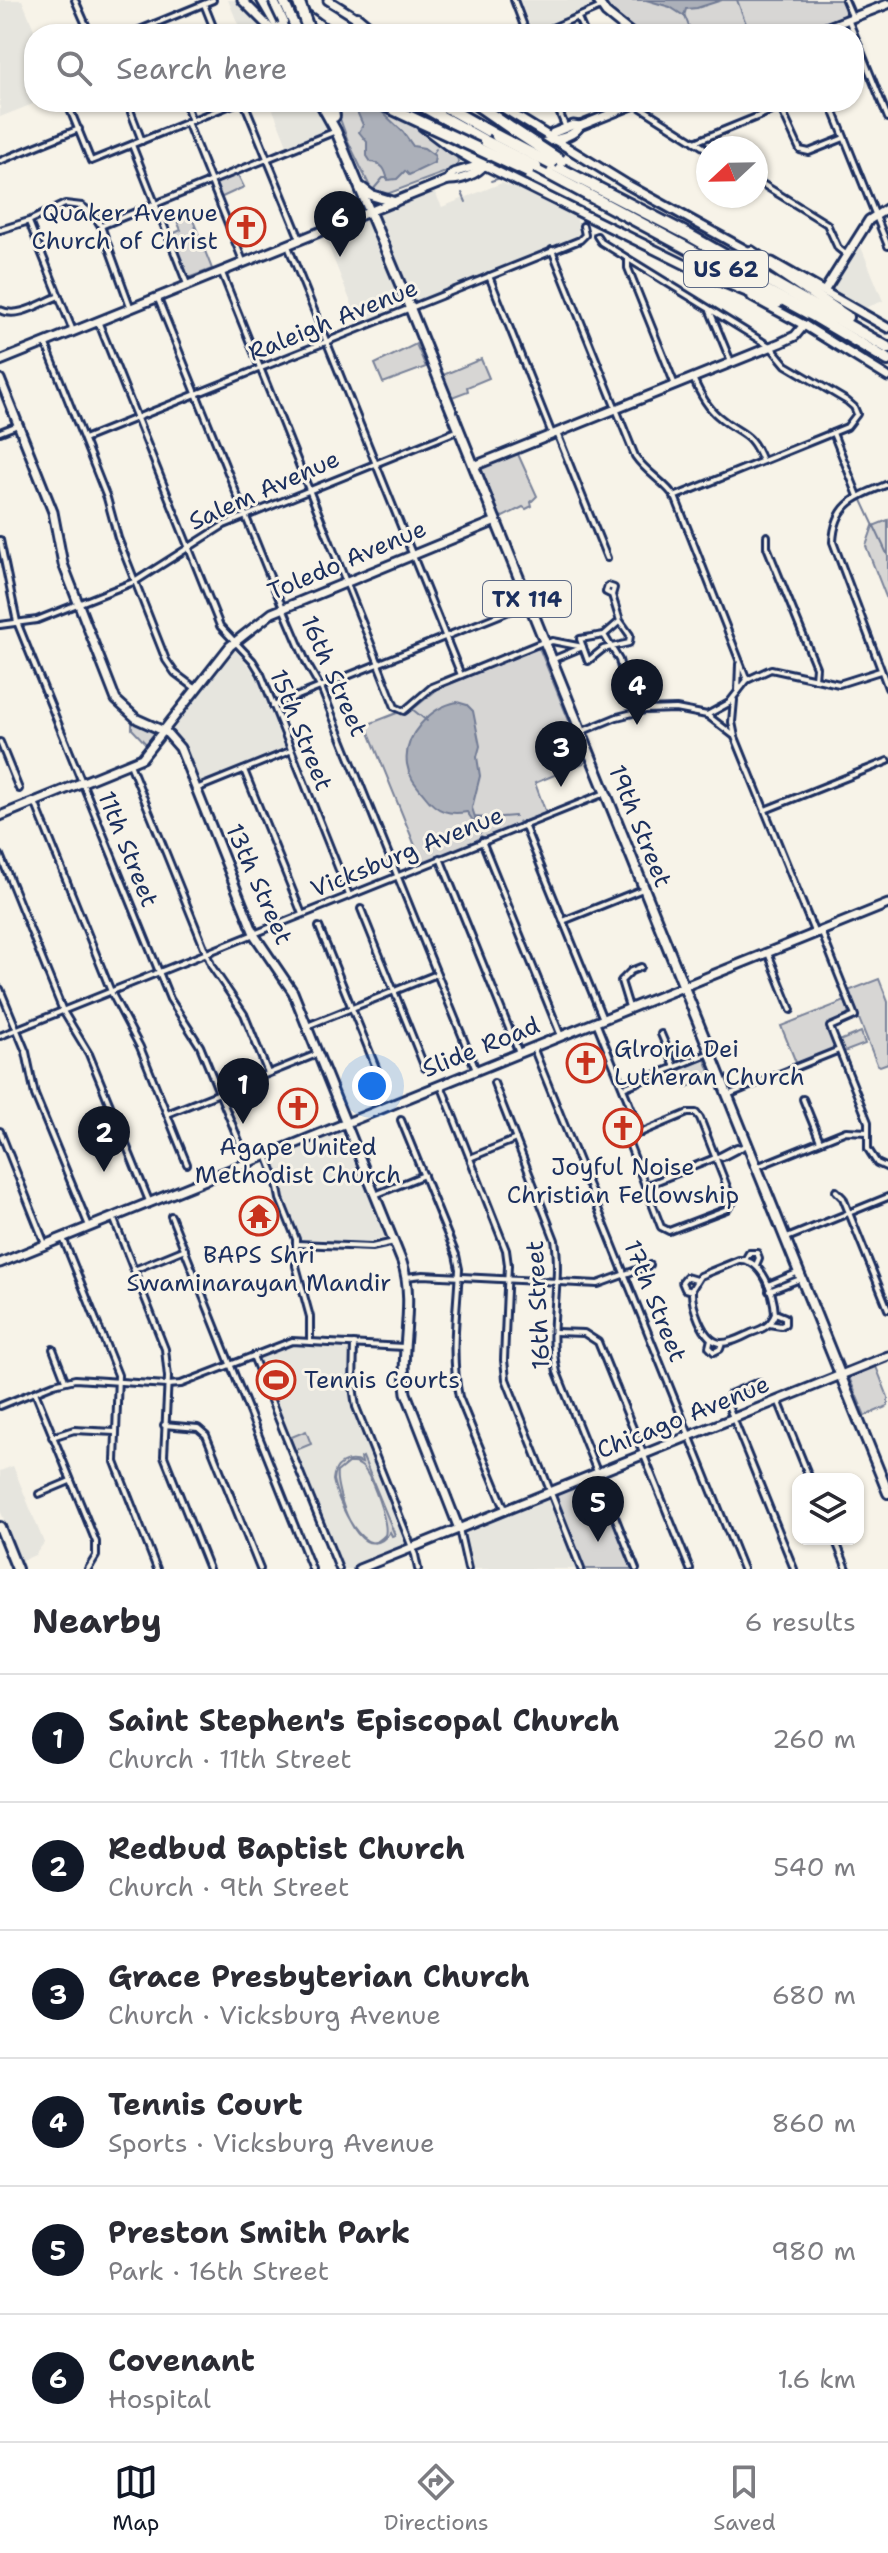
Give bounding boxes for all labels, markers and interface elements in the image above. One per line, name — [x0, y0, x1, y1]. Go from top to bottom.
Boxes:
search box — [24, 24, 864, 112]
icon: search — [52, 46, 96, 90]
text: Search here — [116, 48, 287, 89]
north arrow — [696, 136, 768, 208]
pin: 6 — [314, 191, 366, 257]
place label: Quaker Avenue Church of Christ — [31, 197, 218, 257]
church icon: Quaker Avenue Church of Christ — [225, 206, 267, 248]
road number: US 62 — [684, 251, 768, 287]
street label: Raleigh Avenue — [244, 271, 422, 369]
street label: Salem Avenue — [184, 442, 344, 538]
street label: Toledo Avenue — [263, 512, 431, 608]
road number: TX 114 — [483, 581, 571, 617]
street label: 16th Street — [293, 610, 375, 742]
pin: 4 — [611, 659, 663, 725]
street label: 15th Street — [262, 665, 340, 795]
pin: 3 — [535, 721, 587, 787]
street label: 19th Street — [601, 760, 679, 892]
street label: 11th Street — [90, 786, 166, 912]
street label: Vicksburg Avenue — [306, 799, 508, 905]
street label: 13th Street — [218, 818, 300, 950]
street label: Slide Road — [418, 1009, 544, 1085]
place label: Glroria Dei Lutheran Church — [614, 1033, 805, 1093]
church icon: Glroria Dei Lutheran Church — [565, 1042, 607, 1084]
pin: 1 — [217, 1058, 269, 1124]
your location — [352, 1066, 392, 1106]
church icon: Agape United Methodist Church — [277, 1087, 319, 1129]
pin: 2 — [78, 1106, 130, 1172]
church icon: Joyful Noise Christian Fellowship — [602, 1107, 644, 1149]
place label: Agape United Methodist Church — [195, 1131, 401, 1191]
place label: Joyful Noise Christian Fellowship — [507, 1151, 739, 1211]
temple icon: BAPS Shri Swaminarayan Mandir — [238, 1195, 280, 1237]
street label: 17th Street — [616, 1235, 694, 1367]
place label: BAPS Shri Swaminarayan Mandir — [127, 1239, 391, 1299]
street label: 16th Street — [519, 1240, 557, 1370]
sports icon: Tennis Courts — [255, 1359, 297, 1401]
place label: Tennis Courts — [304, 1364, 460, 1396]
street label: Chicago Avenue — [592, 1368, 774, 1466]
map controls — [792, 1473, 864, 1545]
button: layers — [792, 1473, 864, 1545]
pin: 5 — [572, 1476, 624, 1542]
text: Nearby — [32, 1598, 162, 1644]
text: 6 results — [744, 1604, 856, 1639]
text: Saint Stephen's Episcopal Church — [108, 1700, 619, 1741]
text: 1 — [52, 1721, 64, 1756]
text: 260 m — [772, 1721, 856, 1756]
text: Church · 11th Street — [108, 1741, 352, 1776]
text: Redbud Baptist Church — [108, 1828, 465, 1869]
text: 2 — [49, 1849, 67, 1884]
text: 540 m — [773, 1849, 856, 1884]
text: Church · 9th Street — [108, 1869, 349, 1904]
text: Grace Presbyterian Church — [108, 1956, 530, 1997]
text: 3 — [49, 1977, 67, 2012]
text: 680 m — [772, 1977, 856, 2012]
text: Church · Vicksburg Avenue — [108, 1997, 441, 2032]
text: Tennis Court — [108, 2084, 303, 2125]
text: 4 — [49, 2105, 67, 2140]
text: 860 m — [772, 2105, 856, 2140]
text: Sports · Vicksburg Avenue — [108, 2125, 435, 2160]
text: Preston Smith Park — [108, 2212, 410, 2253]
text: 5 — [50, 2233, 66, 2268]
text: 980 m — [771, 2233, 856, 2268]
text: Park · 16th Street — [108, 2253, 329, 2288]
text: Covenant — [108, 2340, 255, 2381]
text: 6 — [49, 2361, 67, 2396]
text: 1.6 km — [778, 2361, 856, 2396]
text: Hospital — [108, 2381, 211, 2416]
tab: Map — [112, 2460, 159, 2537]
tab: Directions — [384, 2460, 489, 2537]
tab: Saved — [713, 2460, 776, 2537]

